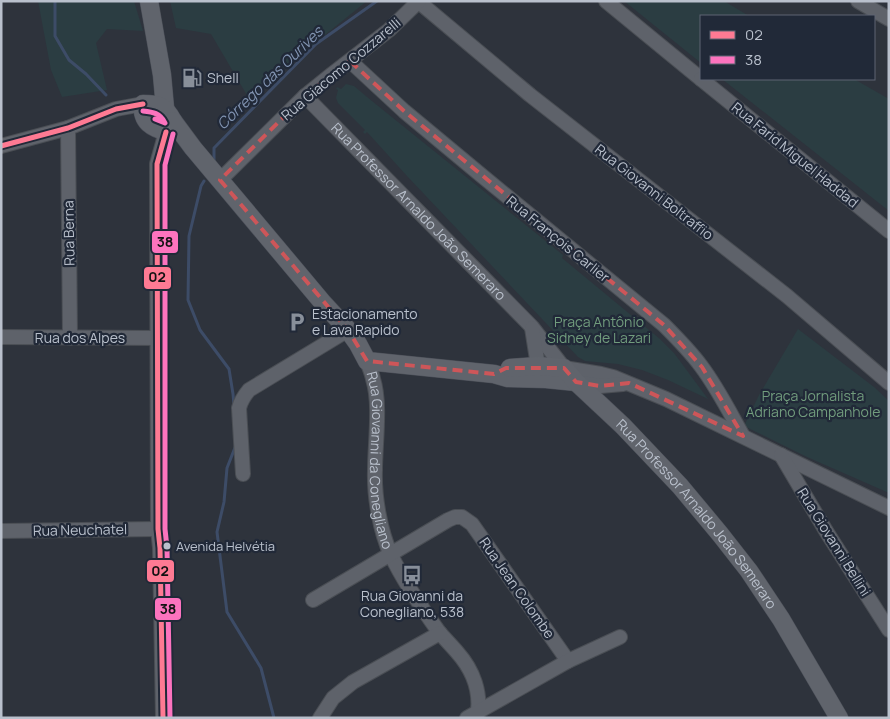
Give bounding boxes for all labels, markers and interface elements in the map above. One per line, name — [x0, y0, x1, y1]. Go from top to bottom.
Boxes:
street label: Rua Giacomo Cozzarelli — [277, 13, 404, 124]
legend — [700, 15, 875, 80]
water label: Córrego das Ourives — [212, 21, 328, 134]
text: 02 — [745, 24, 763, 45]
text: 38 — [745, 49, 762, 70]
fuel station icon: Shell — [181, 67, 203, 89]
place label: Shell — [207, 68, 239, 87]
street label: Rua Farid Miguel Haddad — [728, 98, 863, 212]
street label: Rua Professor Arnaldo João Semeraro — [327, 118, 510, 304]
street label: Rua Giovanni Boltraffio — [591, 139, 717, 244]
street label: Rua François Carlier — [503, 191, 614, 286]
street label: Rua Berna — [58, 200, 79, 266]
line badge: 38 — [151, 230, 179, 254]
text: 38 — [157, 232, 173, 251]
line badge: 02 — [143, 266, 172, 290]
text: 02 — [148, 267, 166, 286]
place label: Estacionamento e Lava Rapido — [312, 304, 418, 339]
parking icon: Estacionamento e Lava Rapido — [286, 311, 308, 333]
park label: Praça Antônio Sidney de Lazari — [547, 312, 651, 347]
street label: Rua dos Alpes — [35, 328, 125, 347]
street label: Rua Giovanni da Conegliano — [363, 369, 398, 552]
park label: Praça Jornalista Adriano Campanhole — [746, 386, 880, 421]
street label: Rua Professor Arnaldo João Semeraro — [613, 415, 782, 612]
street label: Rua Giovanni Bellini — [793, 484, 875, 599]
street label: Rua Neuchatel — [33, 519, 127, 540]
street label: Rua Jean Colombe — [475, 533, 559, 642]
place label: Avenida Helvétia — [176, 537, 275, 555]
marker: Avenida Helvétia — [162, 541, 172, 551]
line badge: 02 — [146, 559, 175, 583]
text: 02 — [151, 561, 169, 580]
bus stop icon: Rua Giovanni da Conegliano, 538 — [401, 564, 423, 586]
place label: Rua Giovanni da Conegliano, 538 — [360, 586, 464, 621]
line badge: 38 — [154, 597, 182, 621]
text: 38 — [160, 599, 176, 618]

